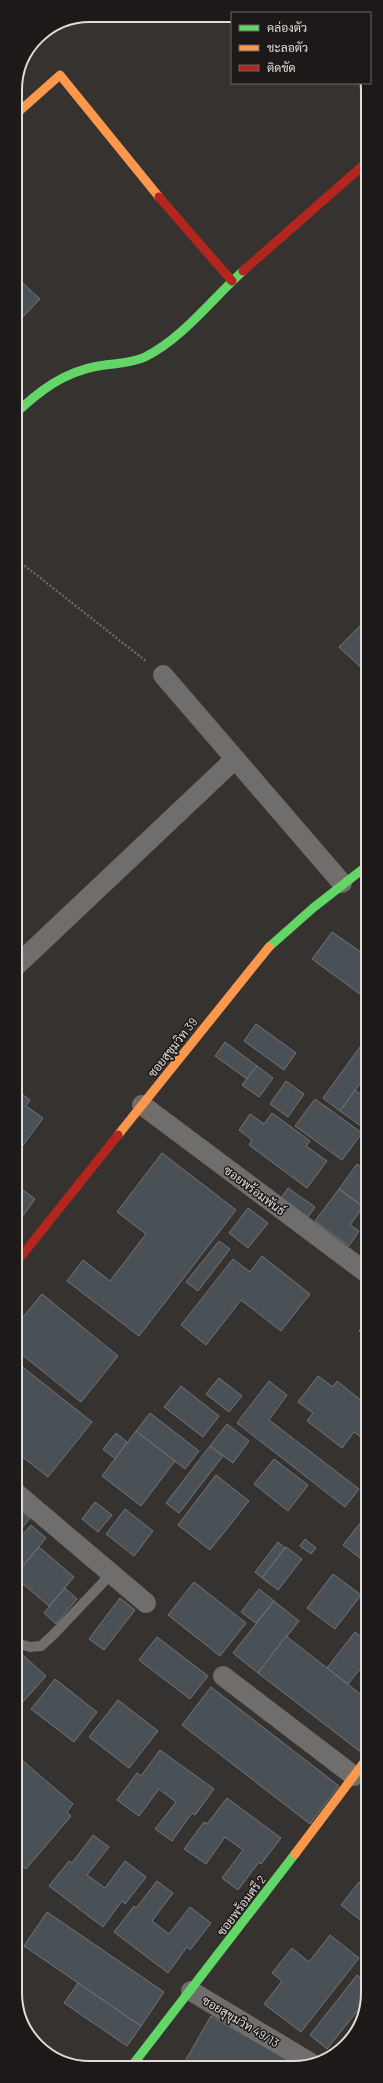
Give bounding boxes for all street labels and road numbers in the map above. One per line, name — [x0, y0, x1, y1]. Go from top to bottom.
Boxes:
street label: ซอยสุขุมวิท 39 — [144, 1014, 202, 1081]
street label: ซอยพร้อมพันธ์ — [222, 1162, 289, 1218]
street label: ซอยพร้อมศรี 2 — [214, 1872, 268, 1938]
street label: ซอยสุขุมวิท 49/13 — [198, 1993, 282, 2052]

